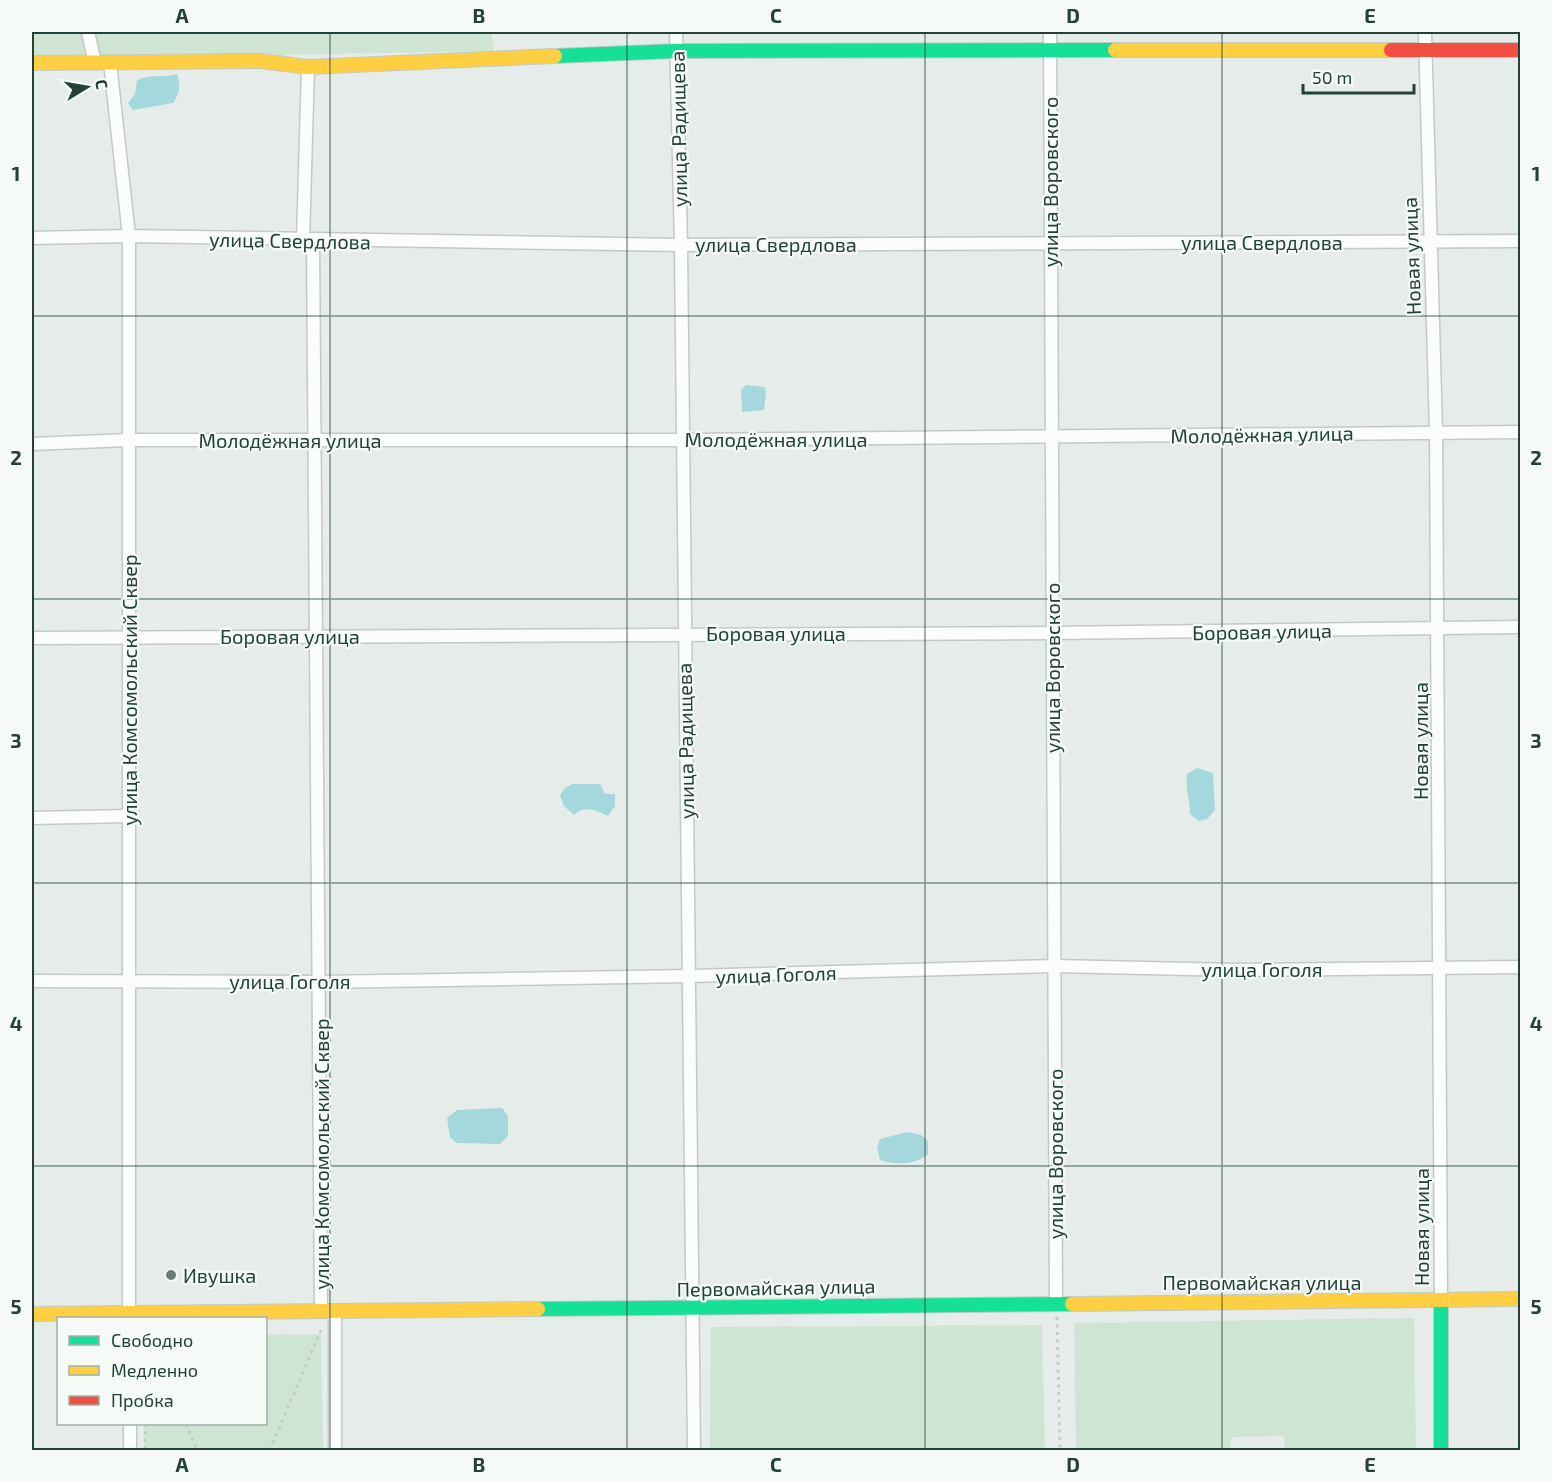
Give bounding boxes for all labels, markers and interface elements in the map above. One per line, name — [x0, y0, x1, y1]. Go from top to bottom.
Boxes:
text: A — [175, 3, 189, 27]
text: B — [473, 3, 485, 27]
text: C — [770, 3, 782, 27]
text: D — [1066, 3, 1080, 27]
text: E — [1364, 3, 1376, 27]
street label: улица Радищева — [665, 51, 692, 207]
north arrow — [57, 57, 117, 117]
scale bar — [1303, 57, 1414, 95]
text: 50 m — [1312, 66, 1352, 88]
text: С — [92, 78, 112, 90]
street label: улица Воровского — [1038, 97, 1063, 267]
text: 1 — [12, 161, 20, 185]
text: 1 — [1532, 161, 1540, 185]
street label: Новая улица — [1397, 197, 1426, 315]
street label: улица Свердлова — [209, 227, 371, 254]
street label: улица Свердлова — [1181, 230, 1343, 255]
street label: улица Свердлова — [695, 232, 857, 257]
street label: Молодёжная улица — [1170, 420, 1354, 449]
street label: Молодёжная улица — [684, 427, 868, 452]
street label: Молодёжная улица — [198, 428, 382, 453]
text: 2 — [10, 445, 22, 469]
text: 2 — [1530, 445, 1542, 469]
street label: улица Комсомольский Сквер — [117, 554, 142, 826]
street label: улица Воровского — [1040, 583, 1065, 753]
street label: Боровая улица — [1192, 618, 1332, 645]
street label: Боровая улица — [706, 621, 846, 646]
street label: Боровая улица — [220, 624, 360, 649]
street label: улица Радищева — [672, 663, 699, 819]
street label: Новая улица — [1408, 682, 1433, 800]
text: 3 — [10, 728, 22, 752]
text: 3 — [1530, 728, 1542, 752]
street label: улица Гоголя — [1201, 957, 1323, 982]
street label: улица Гоголя — [715, 960, 837, 989]
street label: улица Гоголя — [229, 969, 351, 994]
text: 4 — [10, 1011, 23, 1035]
text: 4 — [1530, 1011, 1543, 1035]
street label: улица Комсомольский Сквер — [309, 1018, 334, 1290]
street label: улица Воровского — [1043, 1069, 1068, 1239]
street label: Новая улица — [1409, 1168, 1434, 1286]
place label: Ивушка — [183, 1263, 256, 1288]
marker: Ивушка — [164, 1268, 178, 1282]
street label: Первомайская улица — [1163, 1270, 1361, 1295]
street label: Первомайская улица — [676, 1273, 876, 1302]
text: 5 — [10, 1294, 22, 1318]
text: 5 — [1530, 1294, 1542, 1318]
legend — [57, 1317, 267, 1425]
text: Свободно — [111, 1329, 193, 1351]
text: Медленно — [111, 1359, 198, 1381]
text: Пробка — [111, 1389, 174, 1411]
text: A — [175, 1452, 189, 1476]
text: B — [473, 1452, 485, 1476]
text: C — [770, 1452, 782, 1476]
text: D — [1066, 1452, 1080, 1476]
text: E — [1364, 1452, 1376, 1476]

